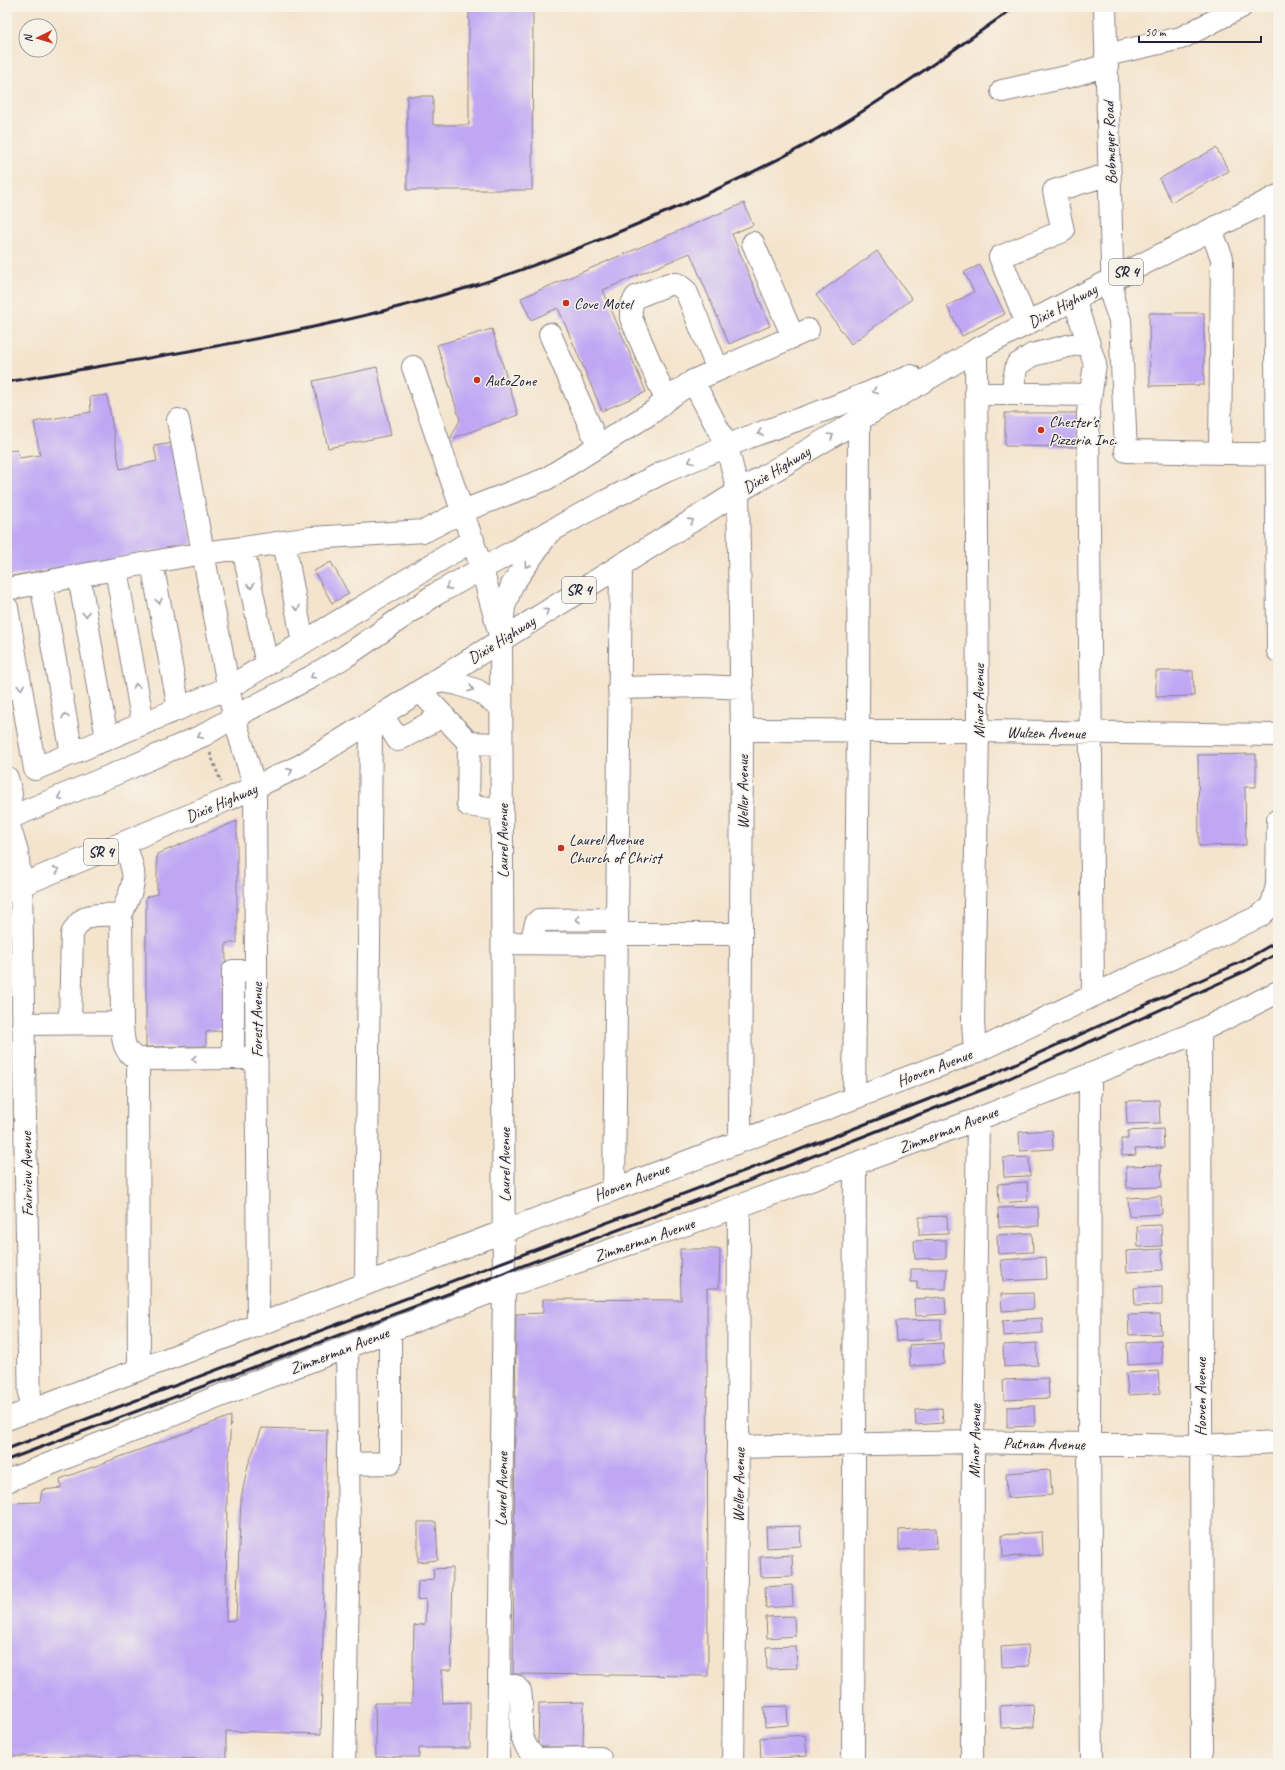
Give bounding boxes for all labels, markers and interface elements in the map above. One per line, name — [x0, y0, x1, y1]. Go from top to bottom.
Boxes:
north arrow — [18, 18, 58, 58]
scale bar — [1139, 18, 1261, 44]
text: 50 m — [1145, 24, 1167, 40]
text: N — [21, 33, 35, 43]
street label: Bobmeyer Road — [1098, 98, 1121, 185]
road number: SR 4 — [1109, 259, 1143, 285]
street label: Dixie Highway — [1025, 279, 1102, 332]
place label: Cove Motel — [574, 294, 635, 314]
marker: Cove Motel — [561, 298, 571, 308]
place label: AutoZone — [485, 371, 538, 391]
marker: AutoZone — [472, 375, 482, 385]
one-way arrow — [871, 386, 878, 394]
place label: Chester's Pizzeria Inc. — [1049, 412, 1118, 450]
marker: Chester's Pizzeria Inc. — [1036, 425, 1046, 435]
one-way arrow — [756, 428, 763, 437]
one-way arrow — [827, 434, 834, 441]
street label: Dixie Highway — [739, 441, 815, 498]
one-way arrow — [687, 456, 695, 464]
one-way arrow — [687, 518, 694, 526]
one-way arrow — [524, 561, 532, 568]
road number: SR 4 — [562, 577, 596, 603]
one-way arrow — [246, 583, 254, 589]
one-way arrow — [445, 583, 452, 590]
one-way arrow — [155, 598, 163, 604]
one-way arrow — [292, 605, 300, 611]
one-way arrow — [542, 608, 549, 616]
one-way arrow — [81, 611, 90, 617]
street label: Dixie Highway — [464, 611, 540, 668]
street label: Minor Avenue — [969, 662, 989, 738]
one-way arrow — [310, 672, 317, 679]
one-way arrow — [133, 683, 141, 689]
one-way arrow — [16, 684, 25, 691]
one-way arrow — [467, 684, 474, 692]
one-way arrow — [61, 713, 70, 719]
street label: Wulzen Avenue — [1007, 722, 1087, 744]
one-way arrow — [197, 731, 204, 739]
street label: Weller Avenue — [733, 753, 753, 829]
one-way arrow — [286, 768, 293, 775]
street label: Dixie Highway — [183, 778, 261, 827]
one-way arrow — [57, 792, 64, 800]
street label: Laurel Avenue — [493, 802, 513, 878]
place label: Laurel Avenue Church of Christ — [569, 830, 664, 868]
road number: SR 4 — [84, 839, 118, 865]
marker: Laurel Avenue Church of Christ — [556, 843, 566, 853]
one-way arrow — [54, 867, 61, 875]
one-way arrow — [575, 915, 581, 923]
street label: Forest Avenue — [247, 981, 267, 1057]
street label: Hooven Avenue — [894, 1044, 976, 1091]
one-way arrow — [191, 1055, 197, 1063]
street label: Zimmerman Avenue — [896, 1101, 1002, 1158]
street label: Laurel Avenue — [495, 1126, 515, 1202]
street label: Fairview Avenue — [16, 1130, 38, 1217]
street label: Hooven Avenue — [591, 1158, 673, 1205]
street label: Zimmerman Avenue — [592, 1213, 699, 1266]
street label: Zimmerman Avenue — [287, 1322, 393, 1379]
street label: Hooven Avenue — [1191, 1356, 1211, 1436]
street label: Minor Avenue — [964, 1402, 986, 1478]
street label: Putnam Avenue — [1003, 1433, 1087, 1455]
street label: Weller Avenue — [728, 1446, 750, 1522]
street label: Laurel Avenue — [491, 1450, 513, 1526]

